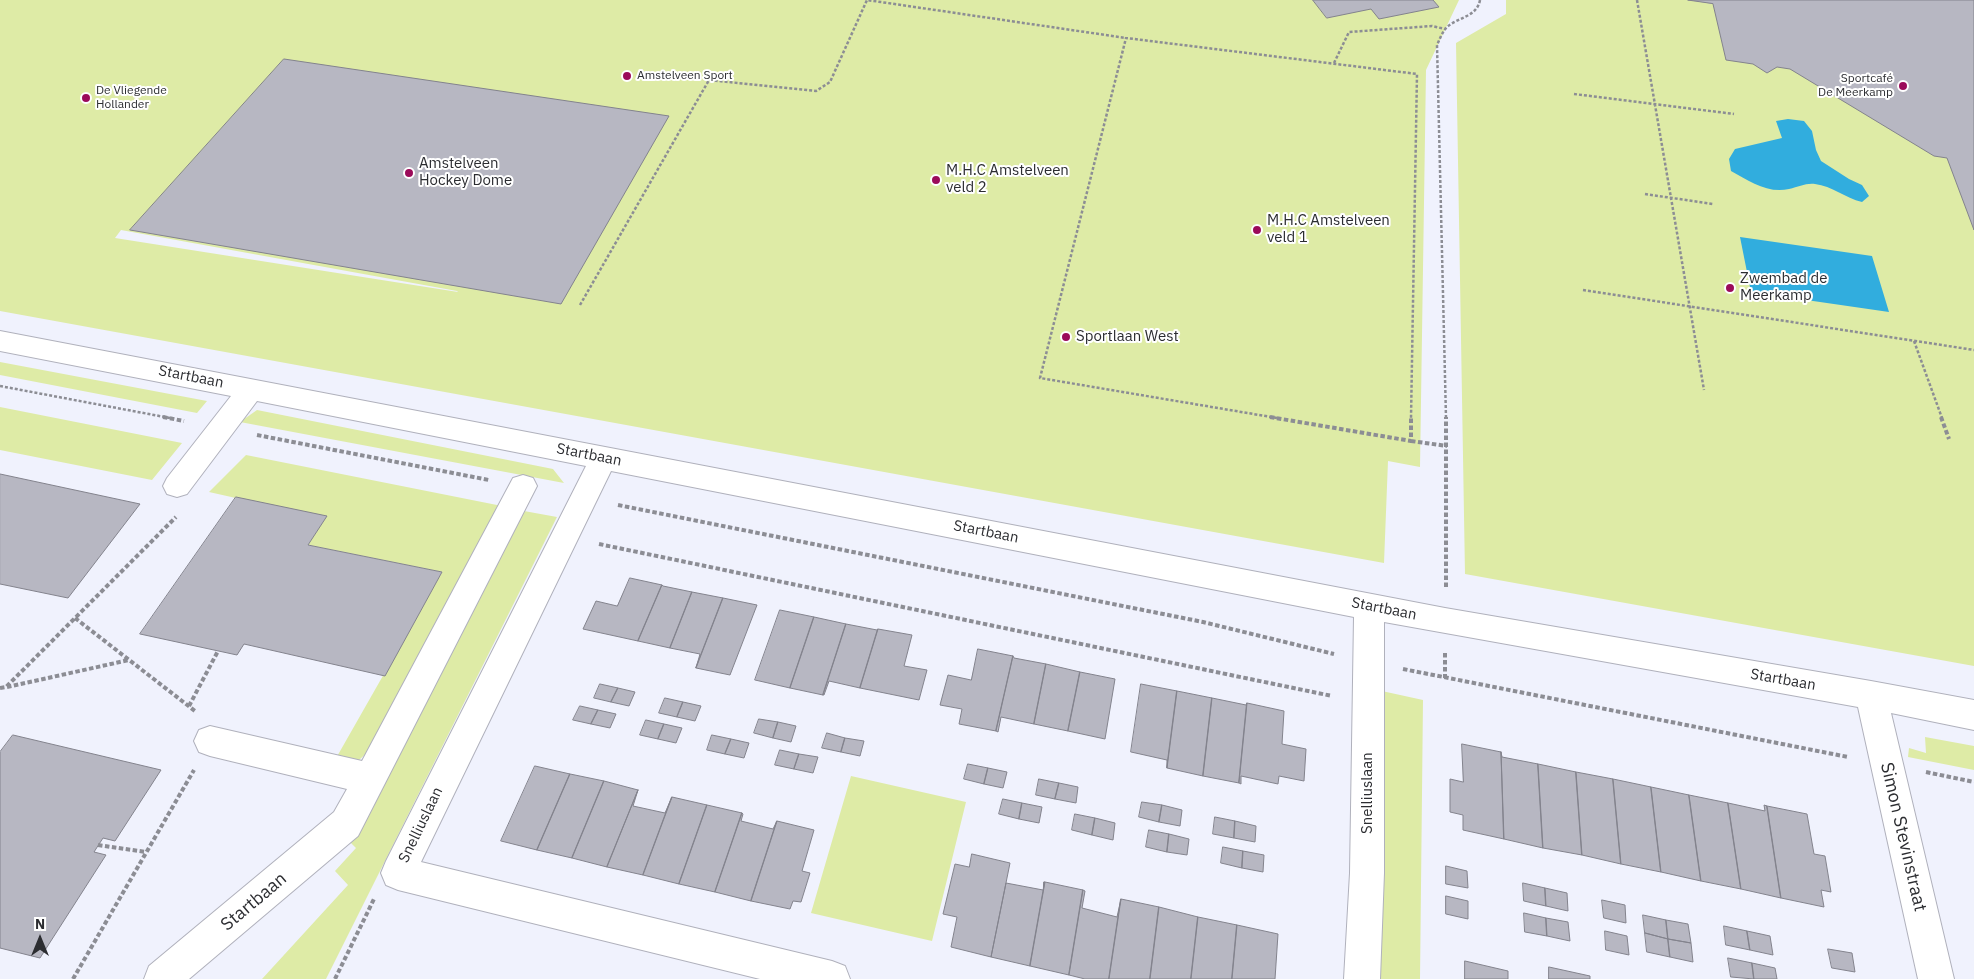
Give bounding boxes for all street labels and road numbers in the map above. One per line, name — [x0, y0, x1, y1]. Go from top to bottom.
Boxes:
street label: Startbaan — [157, 362, 225, 392]
street label: Startbaan — [555, 440, 623, 470]
street label: Startbaan — [952, 517, 1020, 547]
street label: Startbaan — [1350, 594, 1418, 624]
street label: Startbaan — [1749, 665, 1817, 695]
street label: Snelliuslaan — [1359, 752, 1377, 834]
street label: Simon Stevinstraat — [1875, 760, 1931, 914]
street label: Snelliuslaan — [395, 784, 447, 866]
street label: Startbaan — [217, 868, 291, 936]

